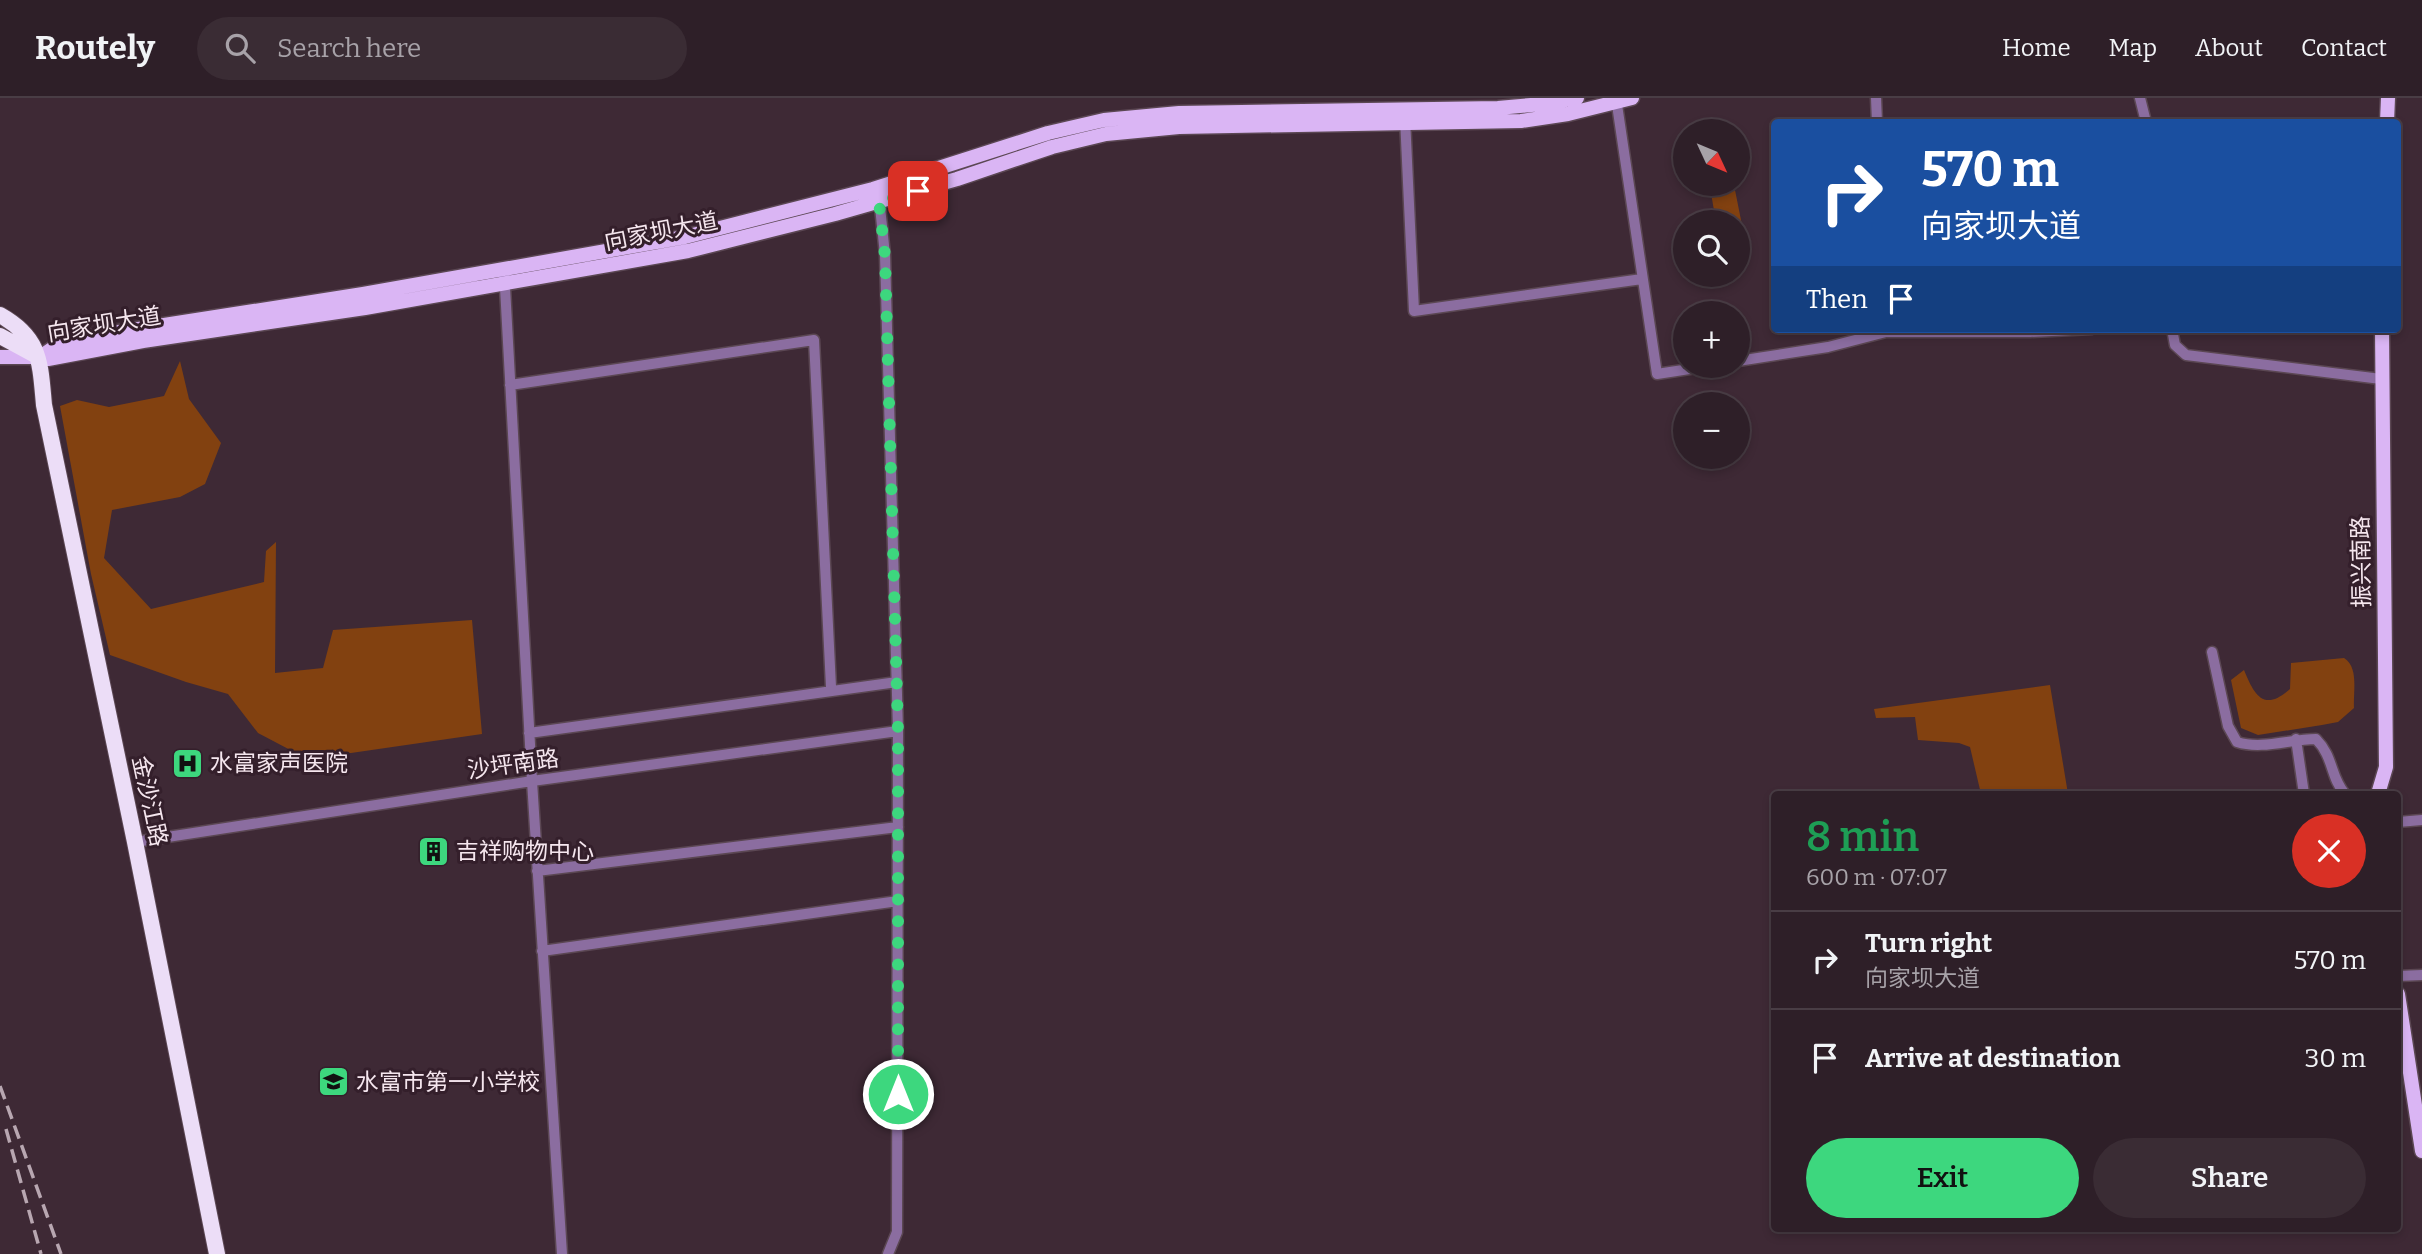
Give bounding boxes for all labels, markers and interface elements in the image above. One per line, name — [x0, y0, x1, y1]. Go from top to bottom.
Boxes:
search box — [197, 17, 687, 80]
text: Routely — [35, 28, 155, 68]
icon: search — [221, 29, 259, 67]
text: Search here — [277, 33, 421, 64]
text: Home — [2002, 34, 2071, 62]
text: Map — [2109, 34, 2157, 62]
text: About — [2195, 34, 2263, 62]
text: Contact — [2301, 34, 2387, 62]
north arrow — [1673, 119, 1750, 196]
map controls — [1673, 119, 1750, 469]
text: 570 m — [1921, 140, 2059, 199]
icon: right — [1806, 147, 1897, 238]
pin — [888, 161, 948, 221]
icon: arrive — [899, 172, 937, 210]
street label: 向家坝大道 — [602, 206, 720, 256]
text: 向家坝大道 — [1921, 207, 2081, 245]
button: search — [1673, 210, 1750, 287]
icon: arrive — [1882, 280, 1920, 318]
text: Then — [1806, 284, 1868, 315]
street label: 向家坝大道 — [45, 301, 163, 347]
button: + — [1673, 301, 1750, 378]
button: − — [1673, 392, 1750, 469]
street label: 振兴南路 — [2346, 516, 2376, 608]
street label: 沙坪南路 — [465, 744, 561, 784]
hospital icon: 水富家声医院 — [170, 746, 204, 780]
place label: 水富家声医院 — [210, 749, 348, 777]
street label: 金沙江路 — [127, 753, 173, 849]
text: 8 min — [1806, 812, 1919, 862]
button: close — [2292, 814, 2366, 888]
building icon: 吉祥购物中心 — [416, 834, 450, 868]
place label: 吉祥购物中心 — [456, 837, 594, 865]
text: 600 m · 07:07 — [1806, 863, 1947, 891]
text: Turn right — [1865, 928, 1992, 959]
icon: right — [1806, 941, 1844, 979]
text: 570 m — [2293, 945, 2366, 976]
text: 向家坝大道 — [1865, 964, 1980, 992]
icon: arrive — [1806, 1039, 1844, 1077]
text: Arrive at destination — [1865, 1043, 2120, 1074]
text: 30 m — [2305, 1043, 2366, 1074]
position arrow — [861, 1057, 935, 1131]
school or university icon: 水富市第一小学校 — [316, 1065, 350, 1099]
place label: 水富市第一小学校 — [356, 1068, 540, 1096]
button: Exit — [1806, 1138, 2079, 1218]
button: Share — [2093, 1138, 2366, 1218]

